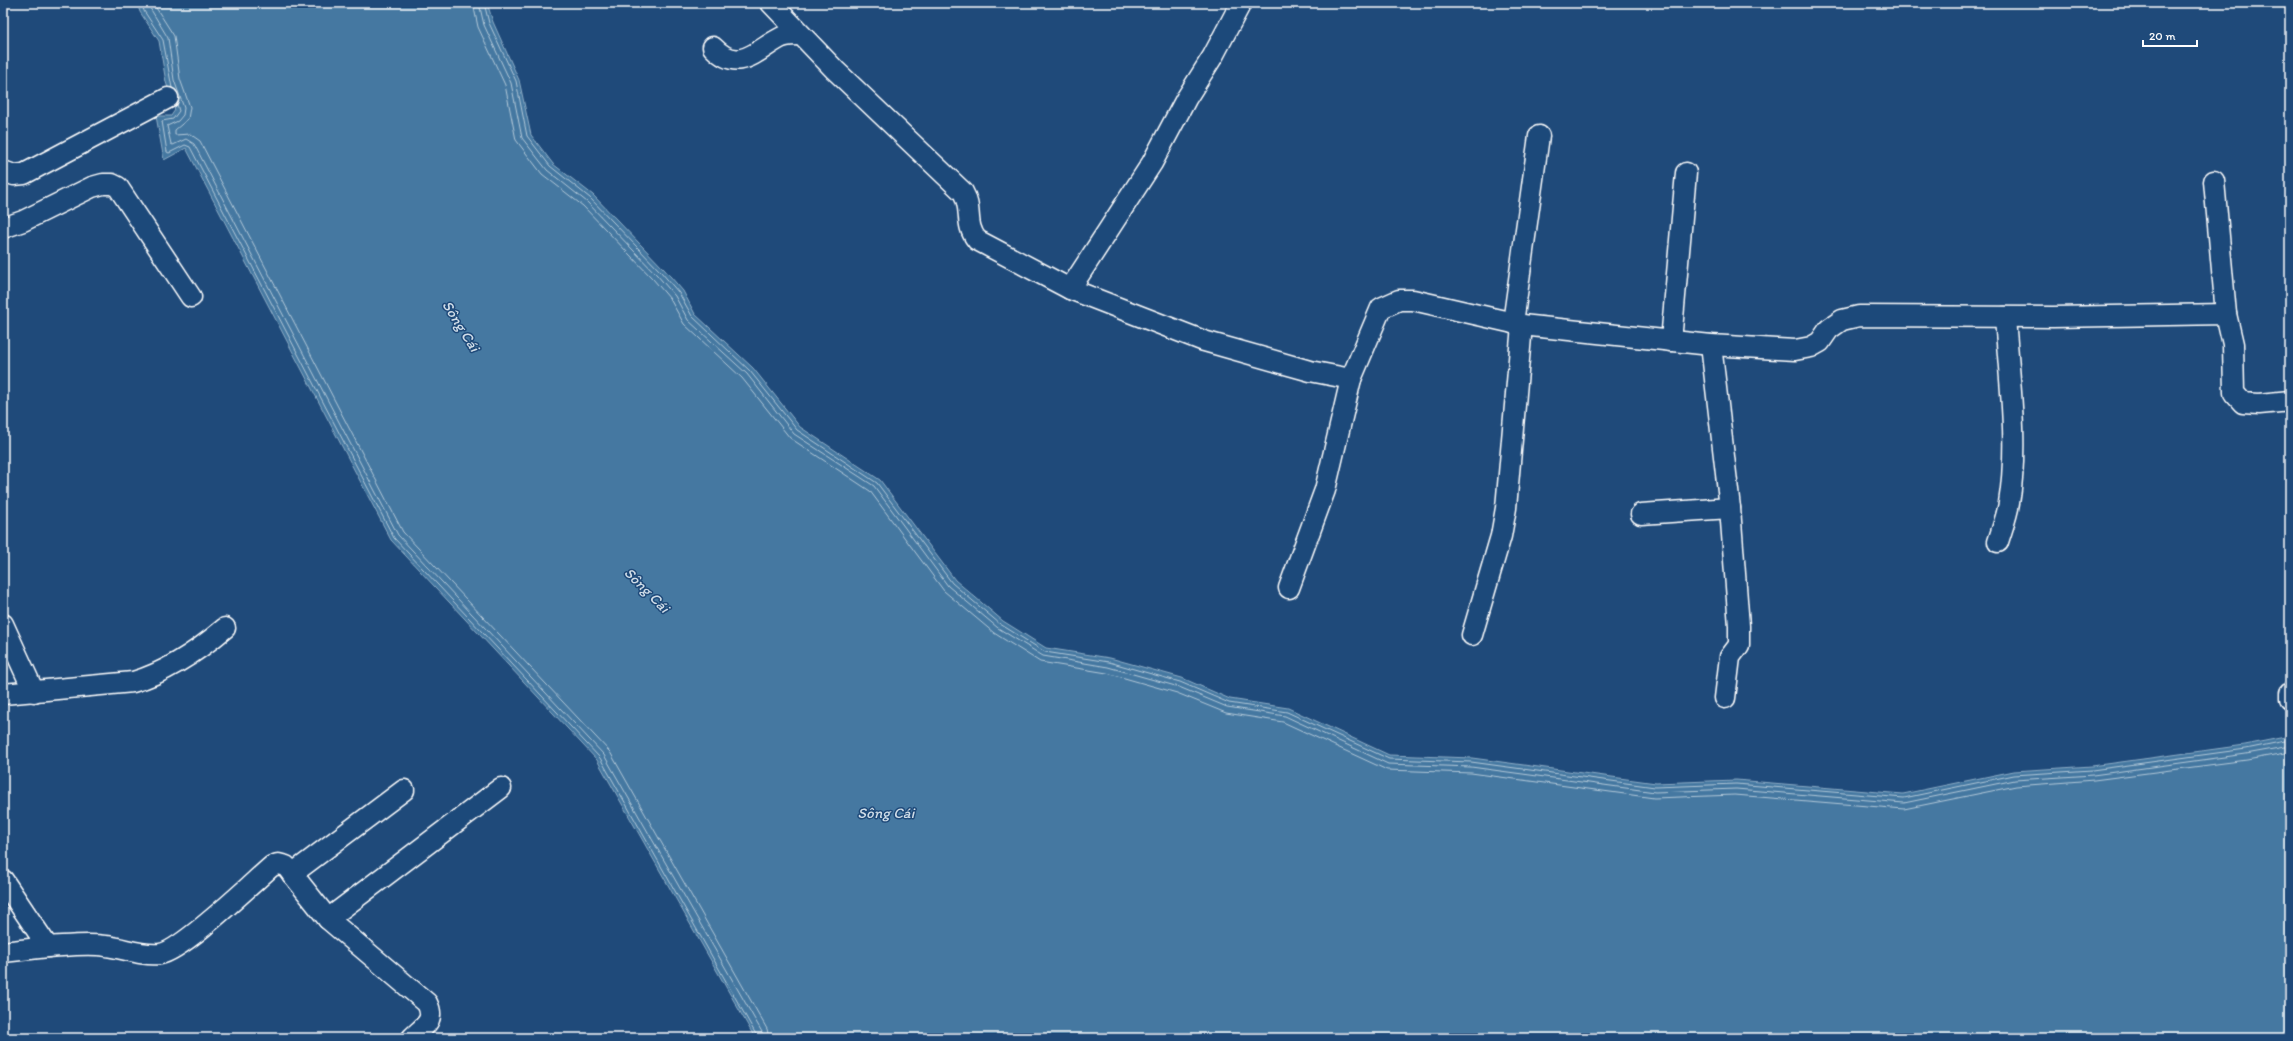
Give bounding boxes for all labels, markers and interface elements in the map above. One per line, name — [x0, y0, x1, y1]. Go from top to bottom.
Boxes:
scale bar — [2143, 22, 2197, 48]
text: 20 m — [2149, 29, 2176, 43]
water label: Sông Cái — [438, 297, 485, 357]
water label: Sông Cái — [621, 564, 675, 618]
water label: Sông Cái — [858, 804, 917, 822]

